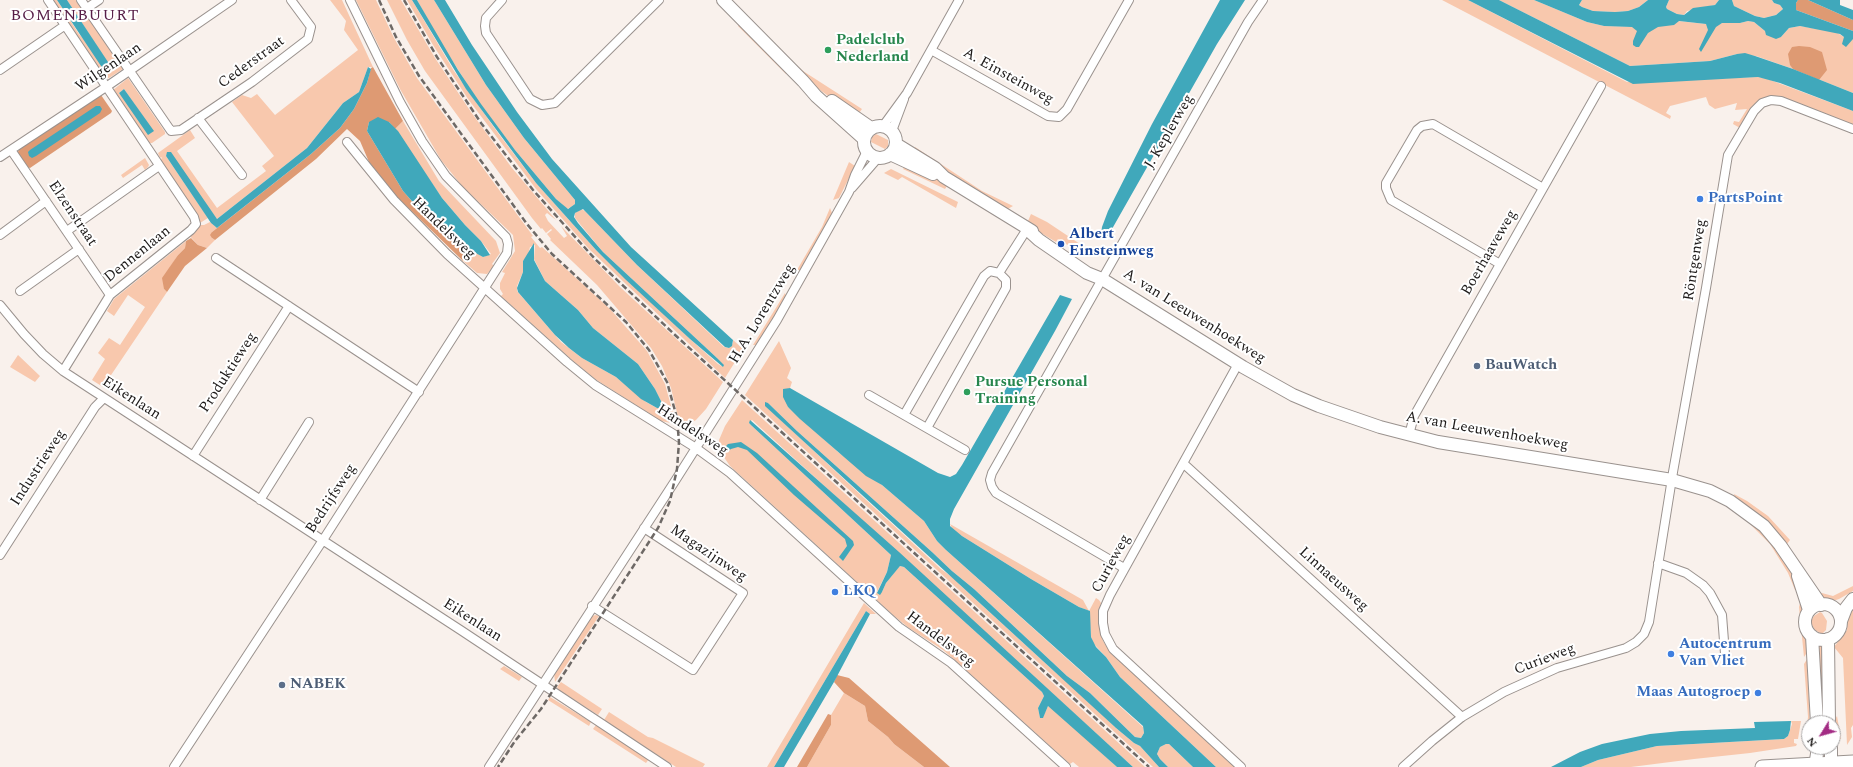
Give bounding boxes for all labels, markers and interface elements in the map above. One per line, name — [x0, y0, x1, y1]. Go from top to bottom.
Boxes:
district label: BOMENBUURT — [10, 7, 140, 27]
place label: Padelclub Nederland — [836, 32, 909, 67]
street label: Cederstraat — [215, 33, 289, 93]
street label: Wilgenlaan — [73, 39, 145, 97]
marker: Padelclub Nederland — [823, 45, 833, 55]
street label: A. Einsteinweg — [960, 45, 1056, 109]
street label: J. Keplerweg — [1141, 91, 1199, 173]
street label: Elzenstraat — [44, 178, 100, 250]
place label: PartsPoint — [1708, 190, 1783, 208]
street label: Handelsweg — [407, 194, 479, 264]
marker: PartsPoint — [1695, 194, 1705, 204]
street label: Boerhaaveweg — [1458, 207, 1522, 299]
street label: Röntgenweg — [1681, 218, 1711, 302]
street label: Dennenlaan — [101, 223, 175, 287]
place label: Albert Einsteinweg — [1069, 226, 1154, 261]
marker: Albert Einsteinweg — [1056, 239, 1066, 249]
street label: H.A. Lorentzweg — [726, 261, 800, 367]
street label: A. van Leeuwenhoekweg — [1119, 266, 1269, 368]
street label: Produktieweg — [196, 329, 262, 417]
place label: BauWatch — [1485, 357, 1557, 375]
marker: BauWatch — [1472, 361, 1482, 371]
street label: Eikenlaan — [98, 373, 164, 425]
place label: Pursue Personal Training — [975, 374, 1088, 409]
marker: Pursue Personal Training — [962, 387, 972, 397]
street label: Handelsweg — [653, 401, 731, 461]
street label: A. van Leeuwenhoekweg — [1404, 409, 1570, 455]
street label: Industrieweg — [8, 426, 70, 510]
street label: Bedrijfsweg — [303, 461, 361, 537]
street label: Magazijnweg — [666, 522, 750, 586]
street label: Curieweg — [1089, 532, 1135, 596]
street label: Linnaeusweg — [1294, 544, 1372, 616]
place label: LKQ — [843, 583, 876, 601]
marker: LKQ — [830, 587, 840, 597]
street label: Eikenlaan — [439, 595, 505, 647]
street label: Handelsweg — [902, 608, 978, 672]
place label: Autocentrum Van Vliet — [1679, 636, 1772, 671]
street label: Curieweg — [1512, 640, 1578, 680]
marker: Autocentrum Van Vliet — [1666, 649, 1676, 659]
place label: NABEK — [290, 676, 346, 694]
marker: NABEK — [277, 680, 287, 690]
place label: Maas Autogroep — [1636, 684, 1750, 702]
marker: Maas Autogroep — [1753, 688, 1763, 698]
north arrow — [1801, 715, 1841, 755]
text: N — [1802, 733, 1821, 751]

